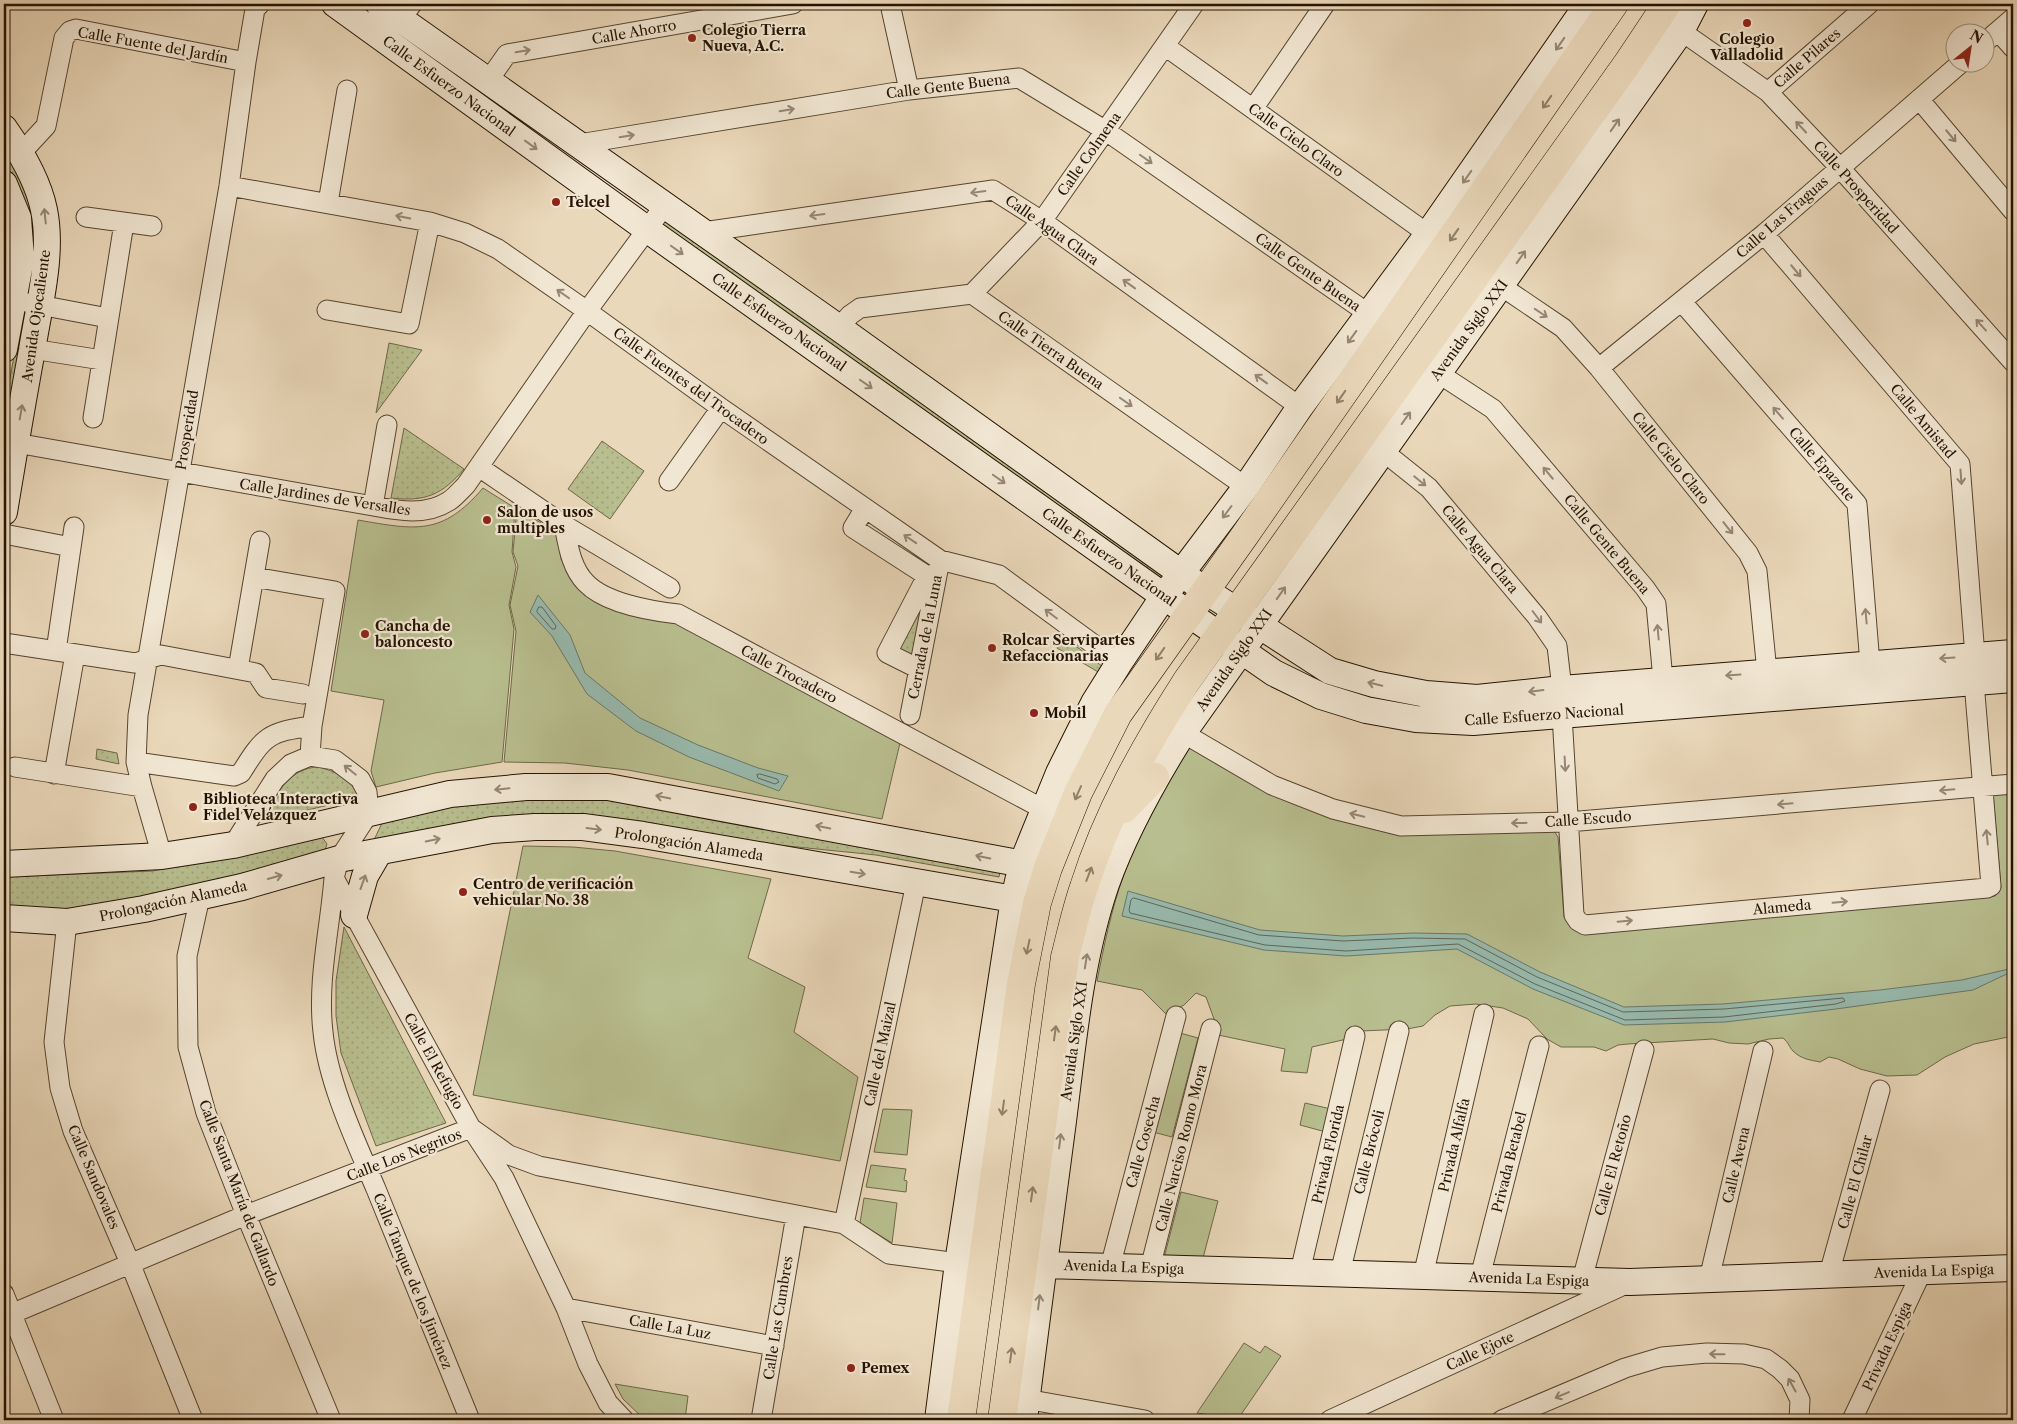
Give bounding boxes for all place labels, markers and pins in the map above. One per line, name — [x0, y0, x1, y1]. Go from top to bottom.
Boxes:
marker: Colegio Valladolid — [1741, 17, 1753, 29]
place label: Colegio Tierra Nueva, A.C. — [702, 21, 807, 55]
place label: Colegio Valladolid — [1709, 30, 1784, 64]
marker: Colegio Tierra Nueva, A.C. — [686, 32, 698, 44]
place label: Telcel — [566, 193, 610, 211]
marker: Telcel — [550, 196, 562, 208]
place label: Salon de usos multiples — [497, 503, 593, 537]
marker: Salon de usos multiples — [481, 514, 493, 526]
place label: Cancha de baloncesto — [374, 617, 453, 651]
marker: Cancha de baloncesto — [359, 628, 371, 640]
place label: Rolcar Servipartes Refaccionarias — [1002, 631, 1135, 665]
marker: Rolcar Servipartes Refaccionarias — [986, 642, 998, 654]
place label: Mobil — [1044, 704, 1087, 722]
marker: Mobil — [1028, 707, 1040, 719]
place label: Biblioteca Interactiva Fidel Velázquez — [203, 790, 359, 824]
marker: Biblioteca Interactiva Fidel Velázquez — [187, 801, 199, 813]
place label: Centro de verificación vehicular No. 38 — [472, 875, 634, 909]
marker: Centro de verificación vehicular No. 38 — [457, 886, 469, 898]
place label: Pemex — [861, 1359, 910, 1377]
marker: Pemex — [845, 1362, 857, 1374]

